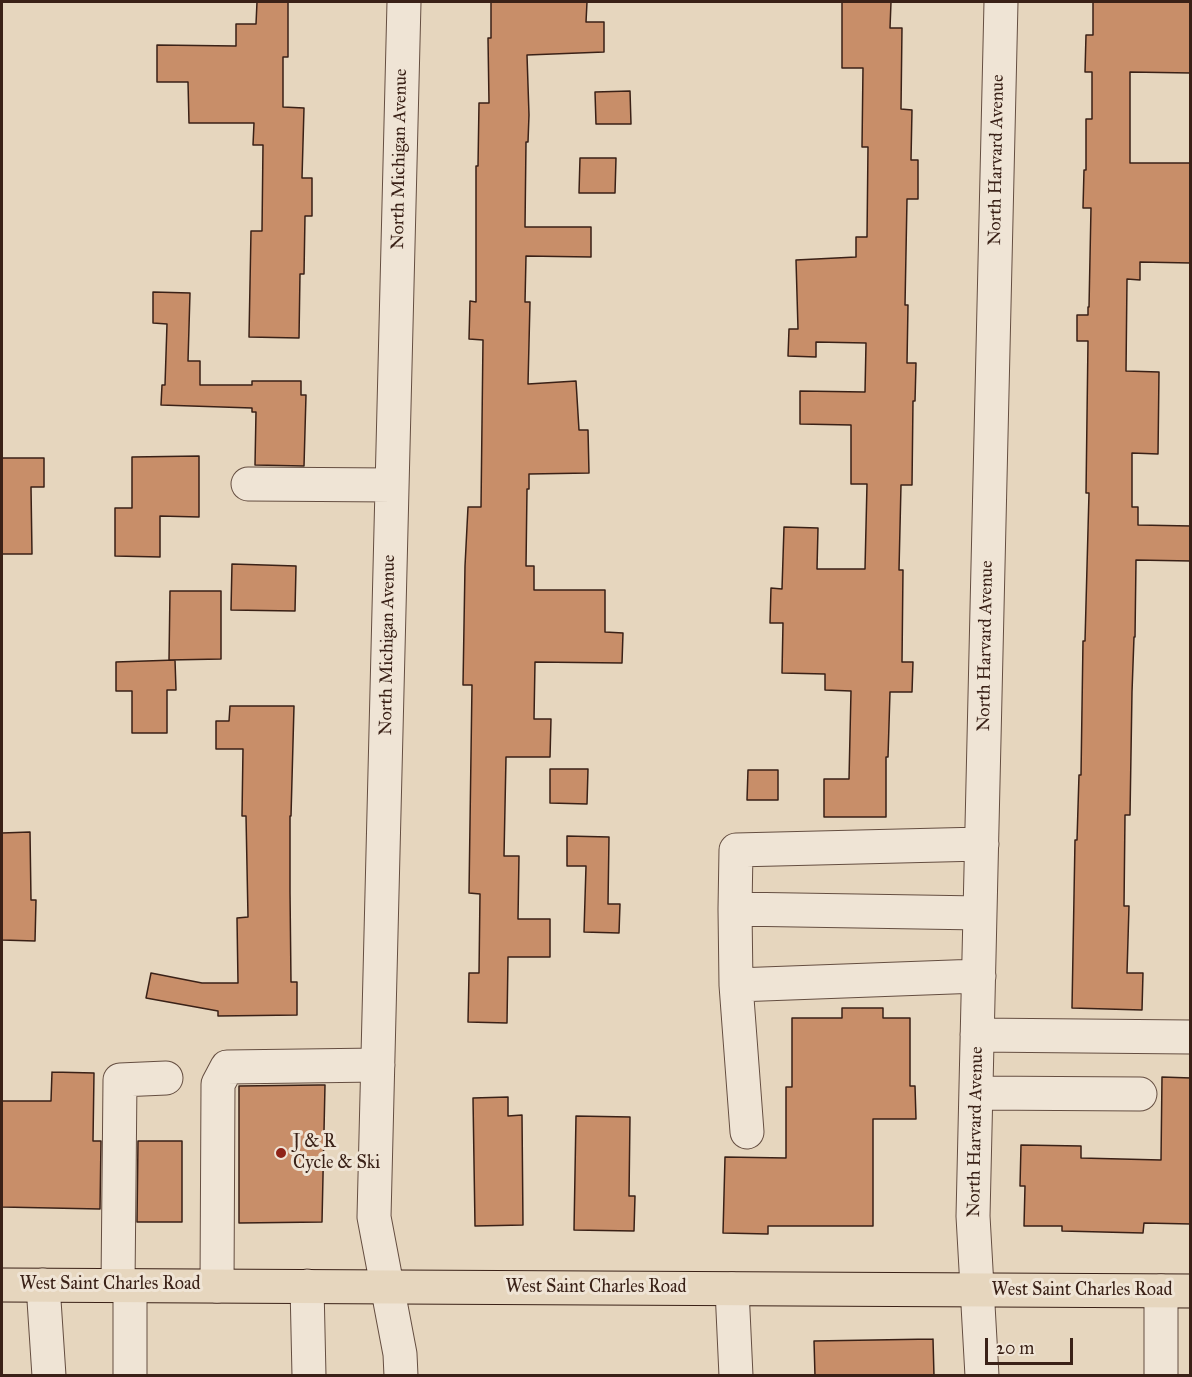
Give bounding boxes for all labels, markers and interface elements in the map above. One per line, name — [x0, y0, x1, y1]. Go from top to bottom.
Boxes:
street label: North Michigan Avenue — [388, 68, 412, 250]
street label: North Harvard Avenue — [985, 74, 1009, 246]
street label: North Michigan Avenue — [376, 554, 400, 736]
street label: North Harvard Avenue — [974, 560, 998, 732]
street label: North Harvard Avenue — [964, 1046, 988, 1218]
place label: J & R Cycle & Ski — [293, 1132, 380, 1174]
marker: J & R Cycle & Ski — [274, 1146, 288, 1160]
street label: West Saint Charles Road — [19, 1274, 201, 1296]
street label: West Saint Charles Road — [505, 1277, 687, 1299]
street label: West Saint Charles Road — [991, 1280, 1173, 1302]
scale bar — [988, 1326, 1076, 1364]
text: 20 m — [996, 1337, 1034, 1359]

